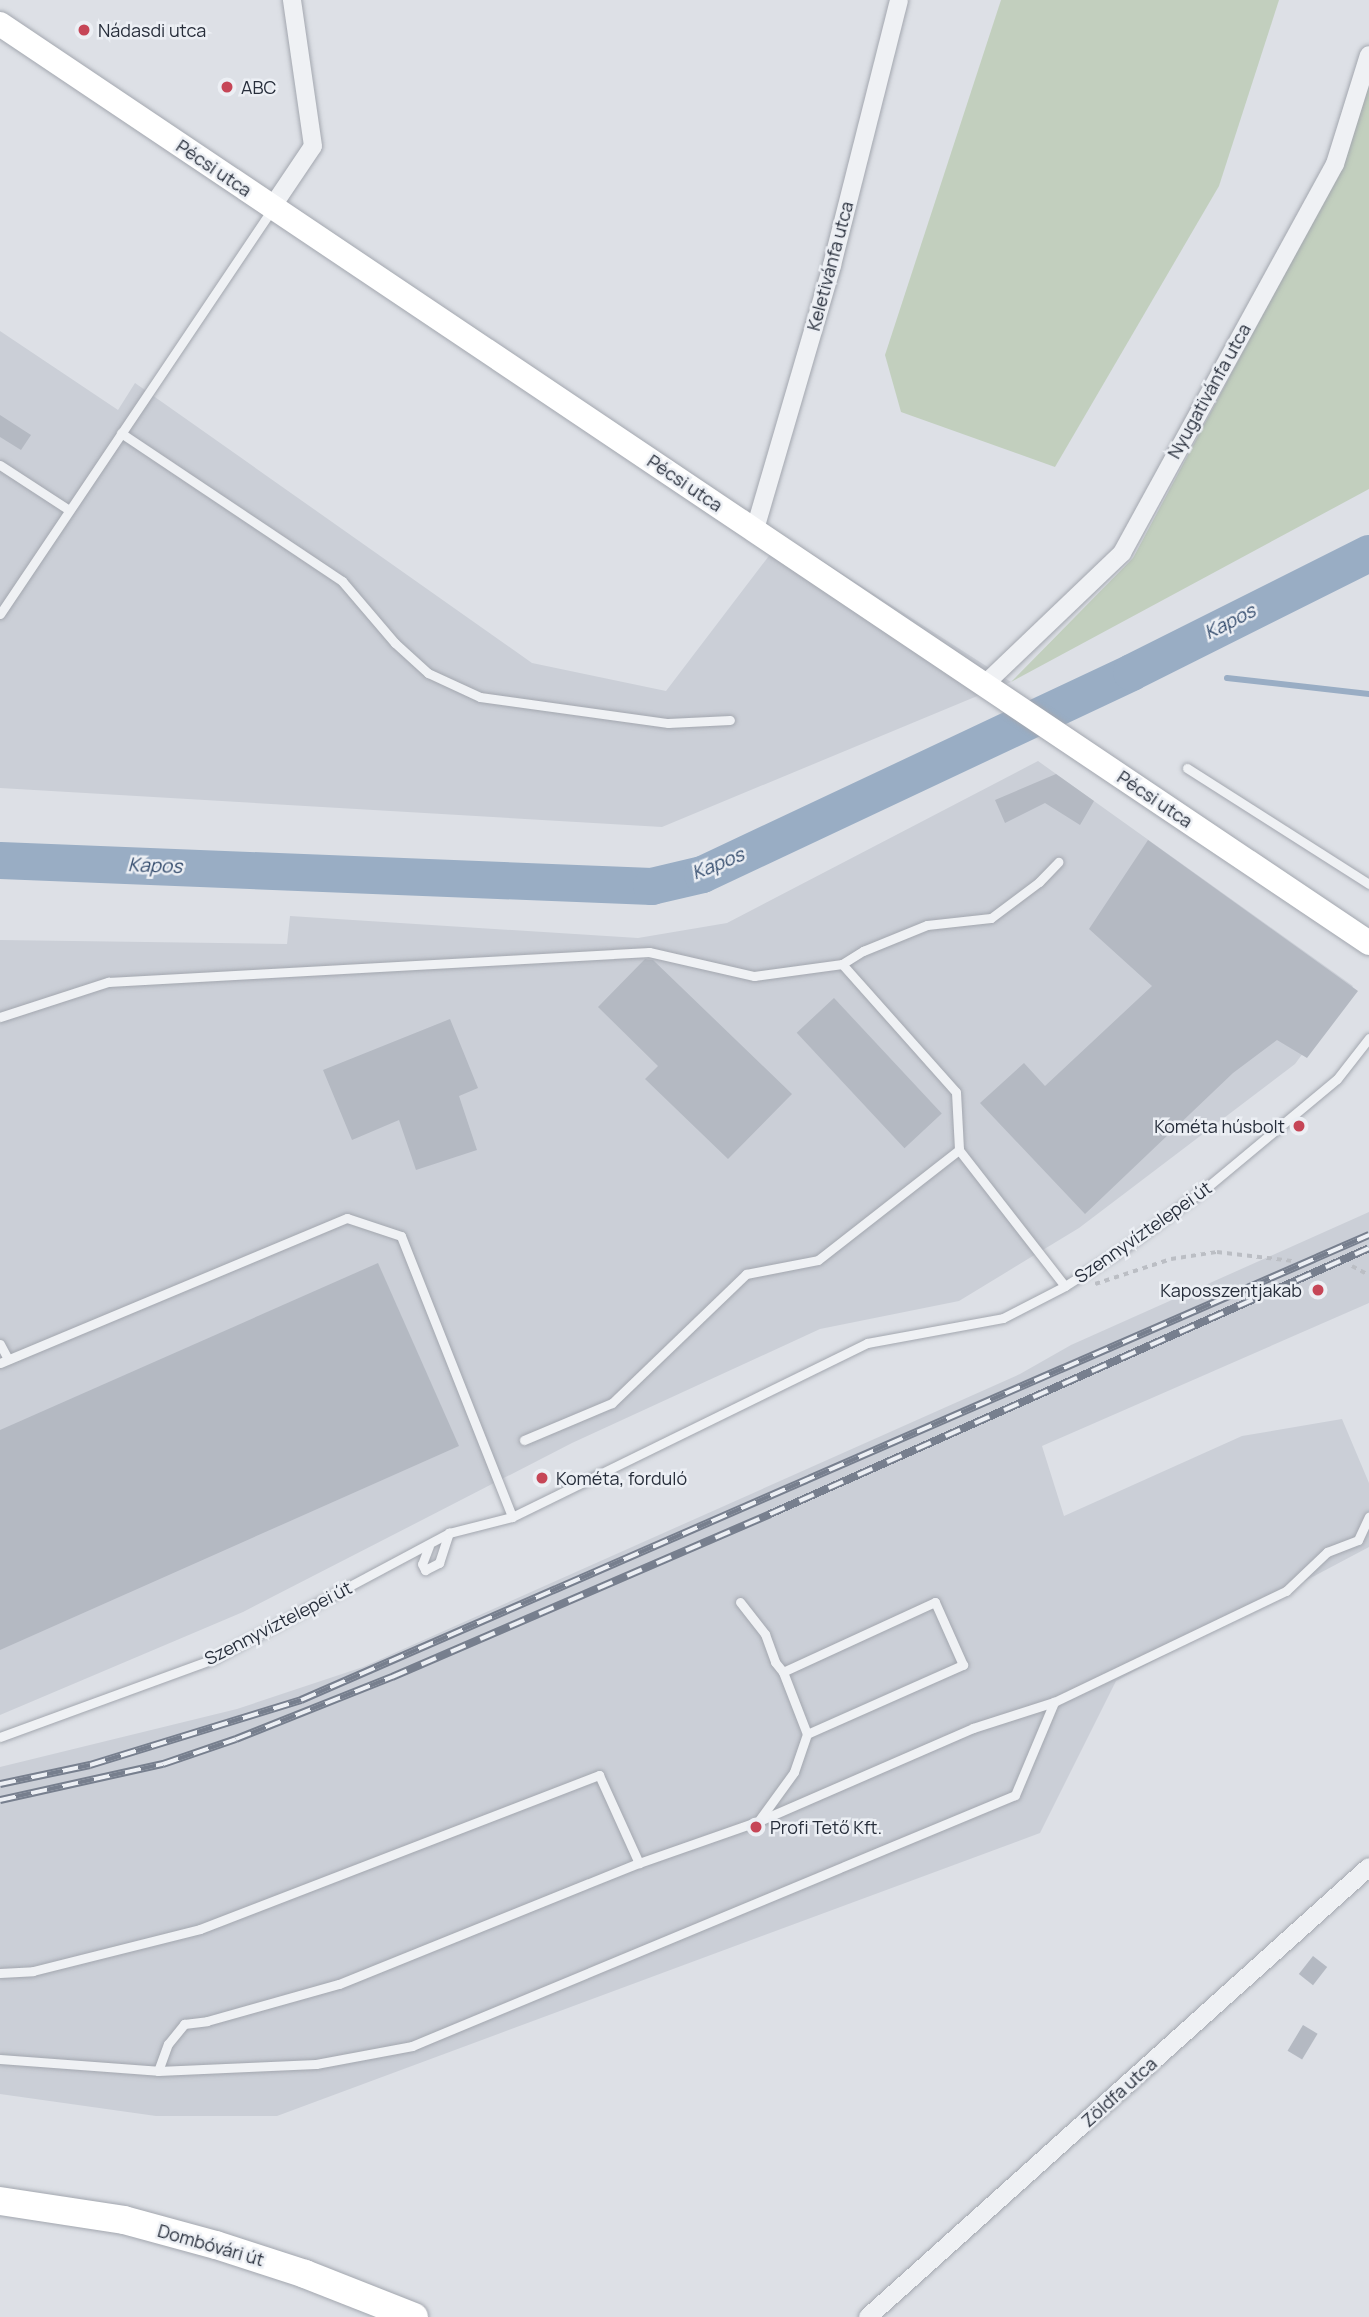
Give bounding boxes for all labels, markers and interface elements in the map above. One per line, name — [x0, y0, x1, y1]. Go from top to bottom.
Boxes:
place label: Nádasdi utca — [98, 19, 206, 41]
marker: Nádasdi utca — [76, 22, 92, 38]
place label: ABC — [241, 76, 276, 98]
marker: ABC — [219, 79, 235, 95]
street label: Pécsi utca — [172, 135, 256, 201]
street label: Keletivánfa utca — [802, 199, 858, 333]
street label: Nyugativánfa utca — [1163, 320, 1255, 462]
street label: Pécsi utca — [643, 450, 727, 516]
water label: Kapos — [1201, 600, 1259, 644]
street label: Pécsi utca — [1113, 766, 1197, 832]
water label: Kapos — [689, 843, 747, 885]
water label: Kapos — [128, 854, 182, 878]
place label: Kométa húsbolt — [1154, 1115, 1285, 1137]
marker: Kométa húsbolt — [1291, 1118, 1307, 1134]
street label: Szennyvíztelepei út — [1070, 1177, 1216, 1287]
place label: Kaposszentjakab — [1160, 1279, 1302, 1301]
marker: Kaposszentjakab — [1308, 1280, 1328, 1300]
place label: Kométa, forduló — [556, 1467, 687, 1489]
marker: Kométa, forduló — [534, 1470, 550, 1486]
street label: Szennyvíztelepei út — [201, 1577, 355, 1669]
place label: Profi Tető Kft. — [770, 1816, 882, 1838]
marker: Profi Tető Kft. — [748, 1819, 764, 1835]
street label: Zöldfa utca — [1077, 2053, 1161, 2131]
street label: Dombóvári út — [155, 2219, 267, 2271]

